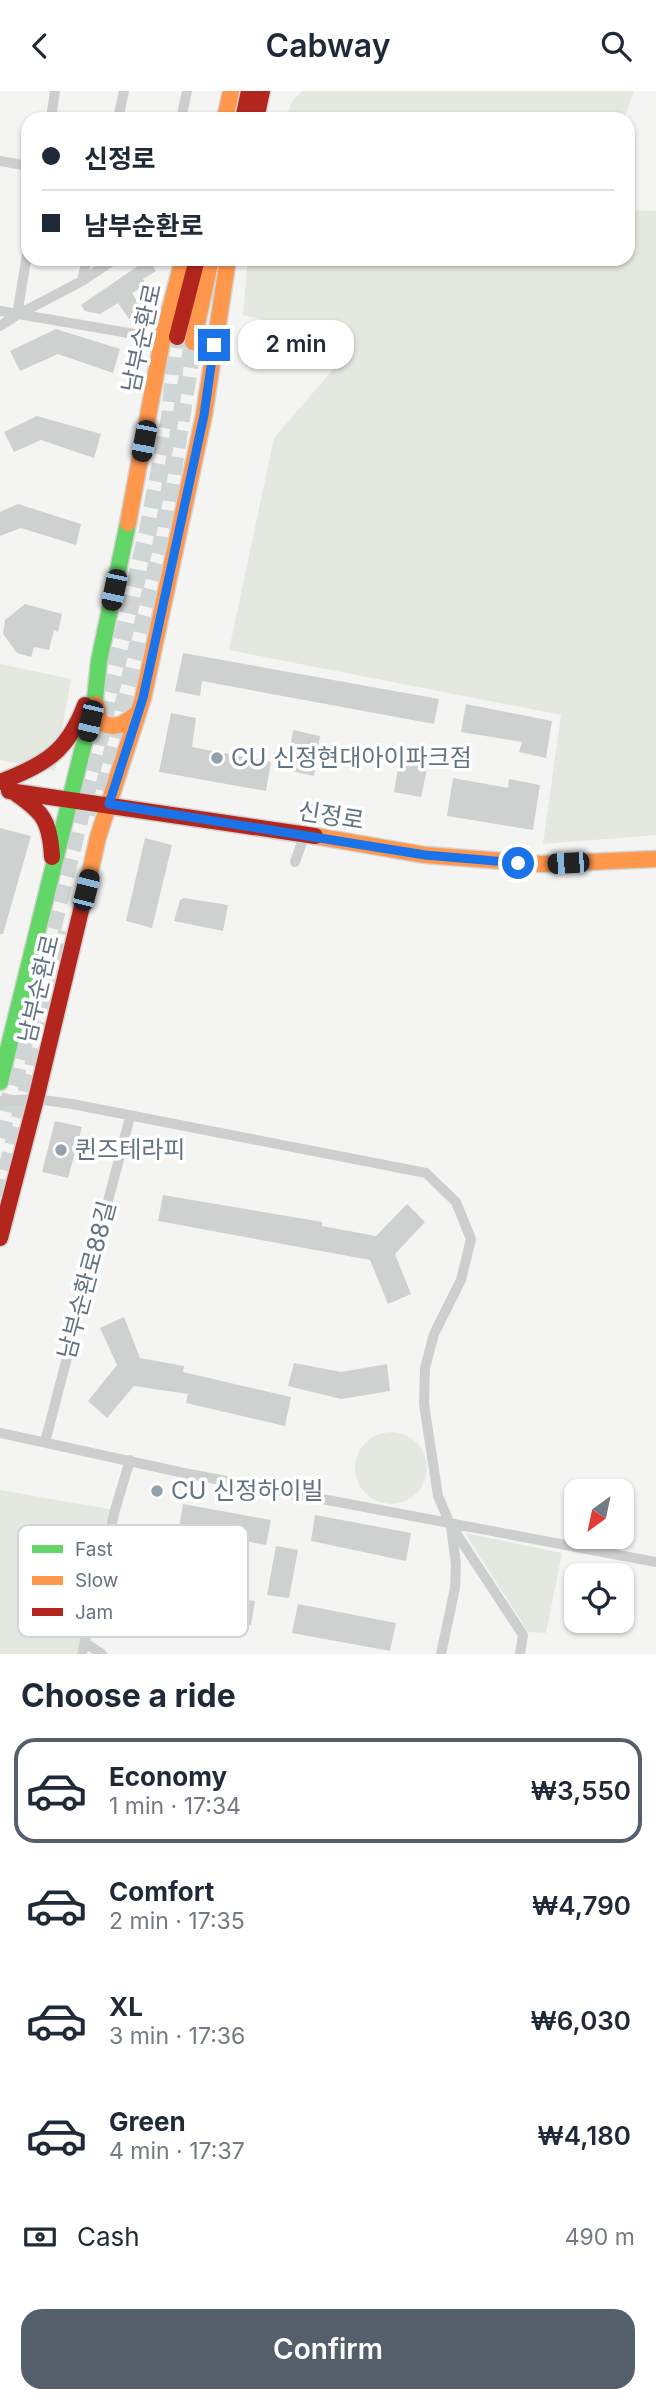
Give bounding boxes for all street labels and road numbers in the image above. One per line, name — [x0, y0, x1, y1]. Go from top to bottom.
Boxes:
street label: 남부순환로 — [116, 281, 167, 395]
street label: 신정로 — [296, 796, 366, 835]
street label: 남부순환로 — [12, 932, 65, 1046]
street label: 남부순환로88길 — [52, 1198, 122, 1362]

